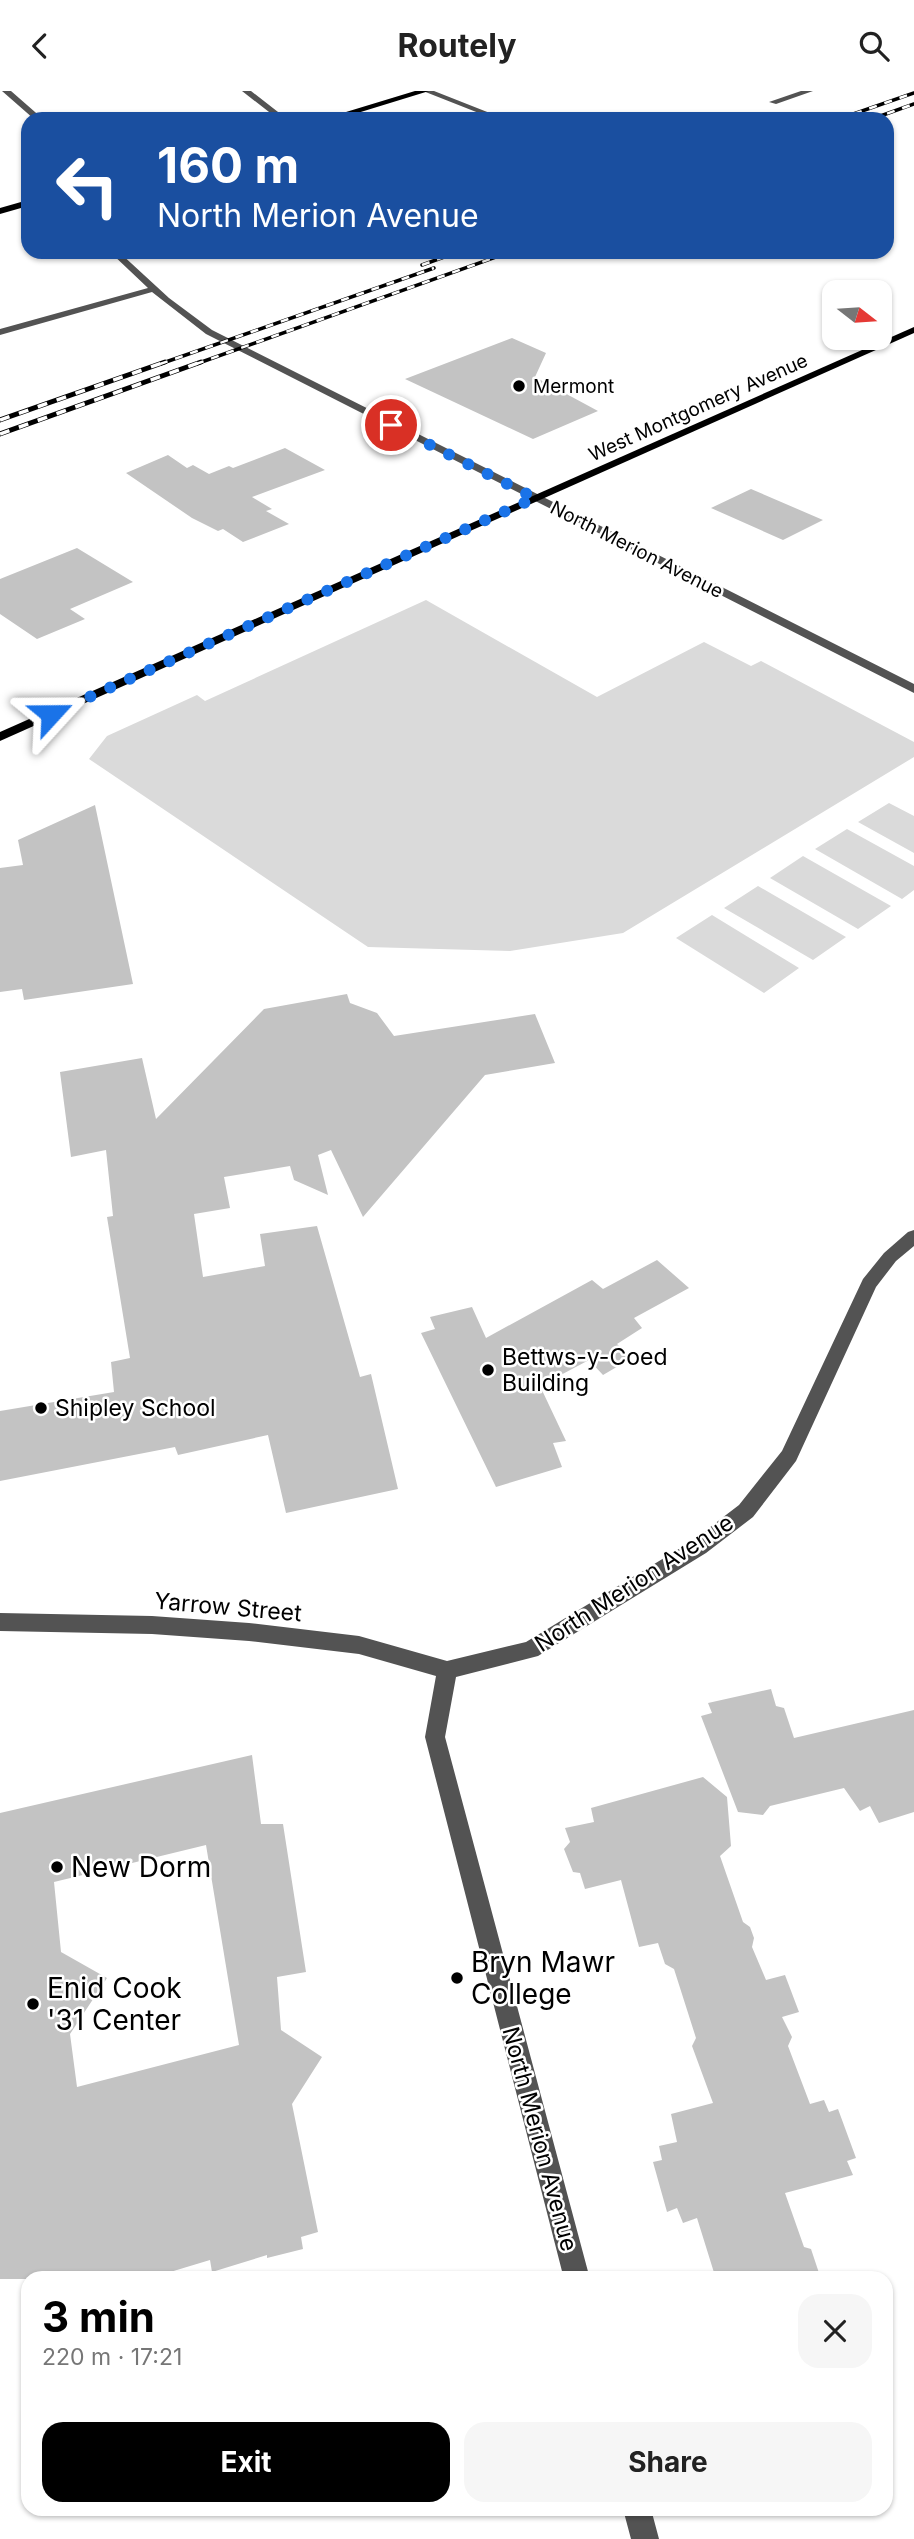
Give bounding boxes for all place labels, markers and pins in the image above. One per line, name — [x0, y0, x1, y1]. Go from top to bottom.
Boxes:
place label: Mermont — [533, 375, 614, 398]
marker: Mermont — [511, 378, 527, 394]
pin — [361, 395, 421, 455]
place label: Bettws-y-Coed Building — [502, 1343, 668, 1397]
marker: Bettws-y-Coed Building — [480, 1362, 496, 1378]
place label: Shipley School — [55, 1394, 216, 1422]
marker: Shipley School — [33, 1400, 49, 1416]
place label: New Dorm — [71, 1850, 211, 1884]
marker: New Dorm — [49, 1859, 65, 1875]
place label: Bryn Mawr College — [471, 1945, 615, 2011]
marker: Bryn Mawr College — [449, 1970, 465, 1986]
place label: Enid Cook '31 Center — [47, 1971, 182, 2037]
marker: Enid Cook '31 Center — [25, 1996, 41, 2012]

